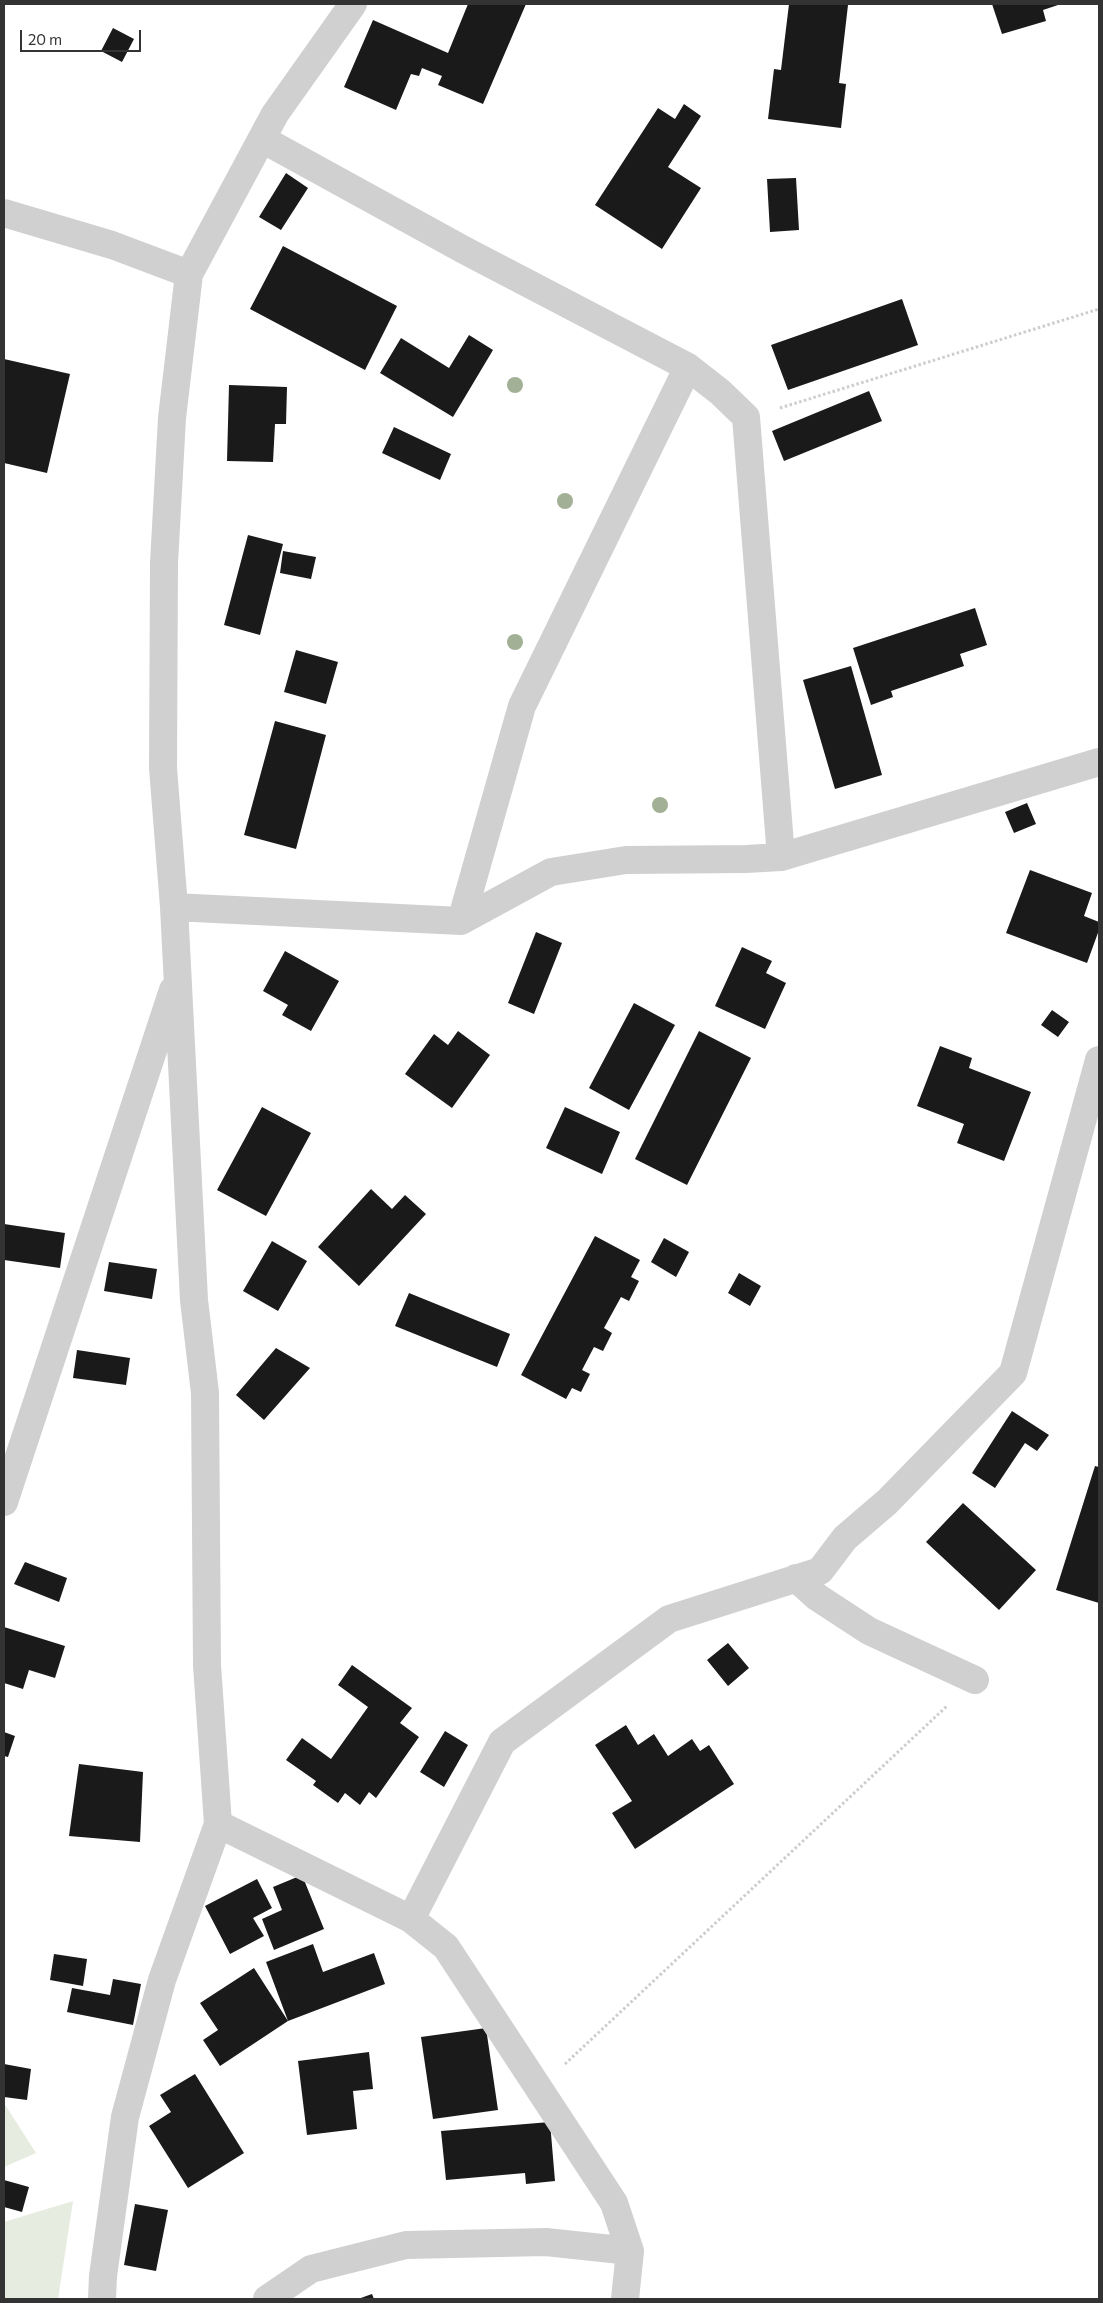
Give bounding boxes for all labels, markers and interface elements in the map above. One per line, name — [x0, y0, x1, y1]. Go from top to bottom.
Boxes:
scale bar — [22, 20, 144, 52]
text: 20 m — [28, 30, 62, 48]

